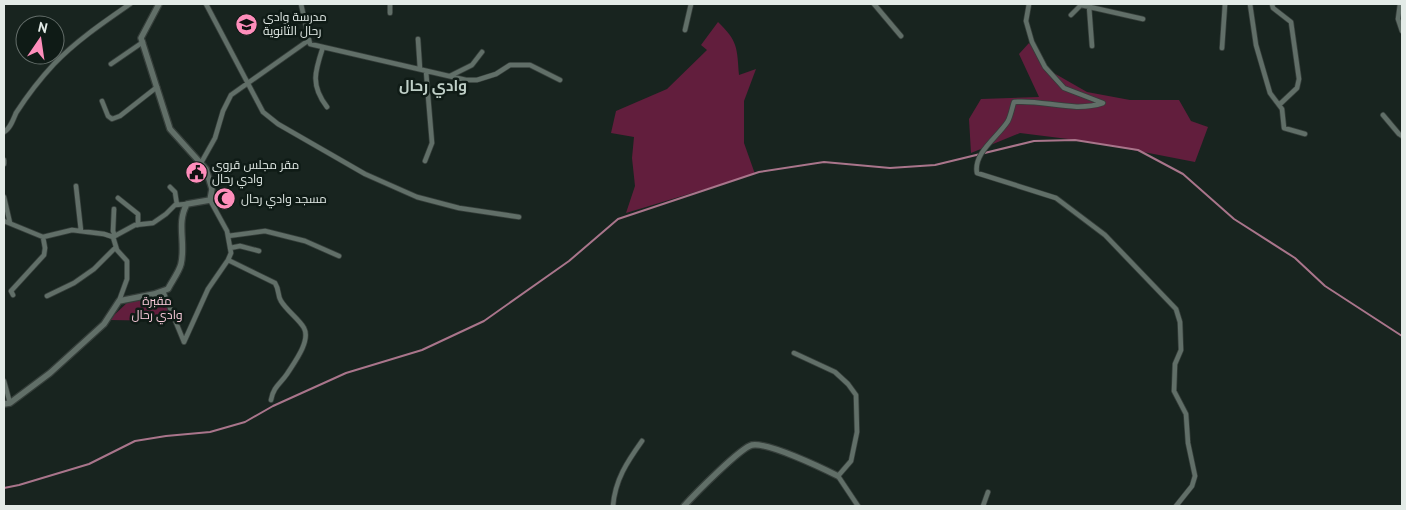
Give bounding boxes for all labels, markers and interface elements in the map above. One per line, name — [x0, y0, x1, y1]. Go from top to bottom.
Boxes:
place label: مدرسة وادي رحال الثانوية — [263, 9, 327, 38]
school or university icon: مدرسة وادي رحال الثانوية — [235, 12, 259, 36]
north arrow — [15, 15, 65, 65]
text: N — [36, 18, 49, 37]
district label: وادي رحال — [399, 76, 467, 98]
place label: مقر مجلس قروي وادي رحال — [212, 157, 299, 189]
public building icon: مقر مجلس قروي وادي رحال — [184, 160, 208, 184]
mosque icon: مسجد وادي رحال — [213, 187, 237, 211]
place label: مسجد وادي رحال — [241, 191, 327, 209]
park label: مقبرة وادي رحال — [132, 293, 182, 325]

